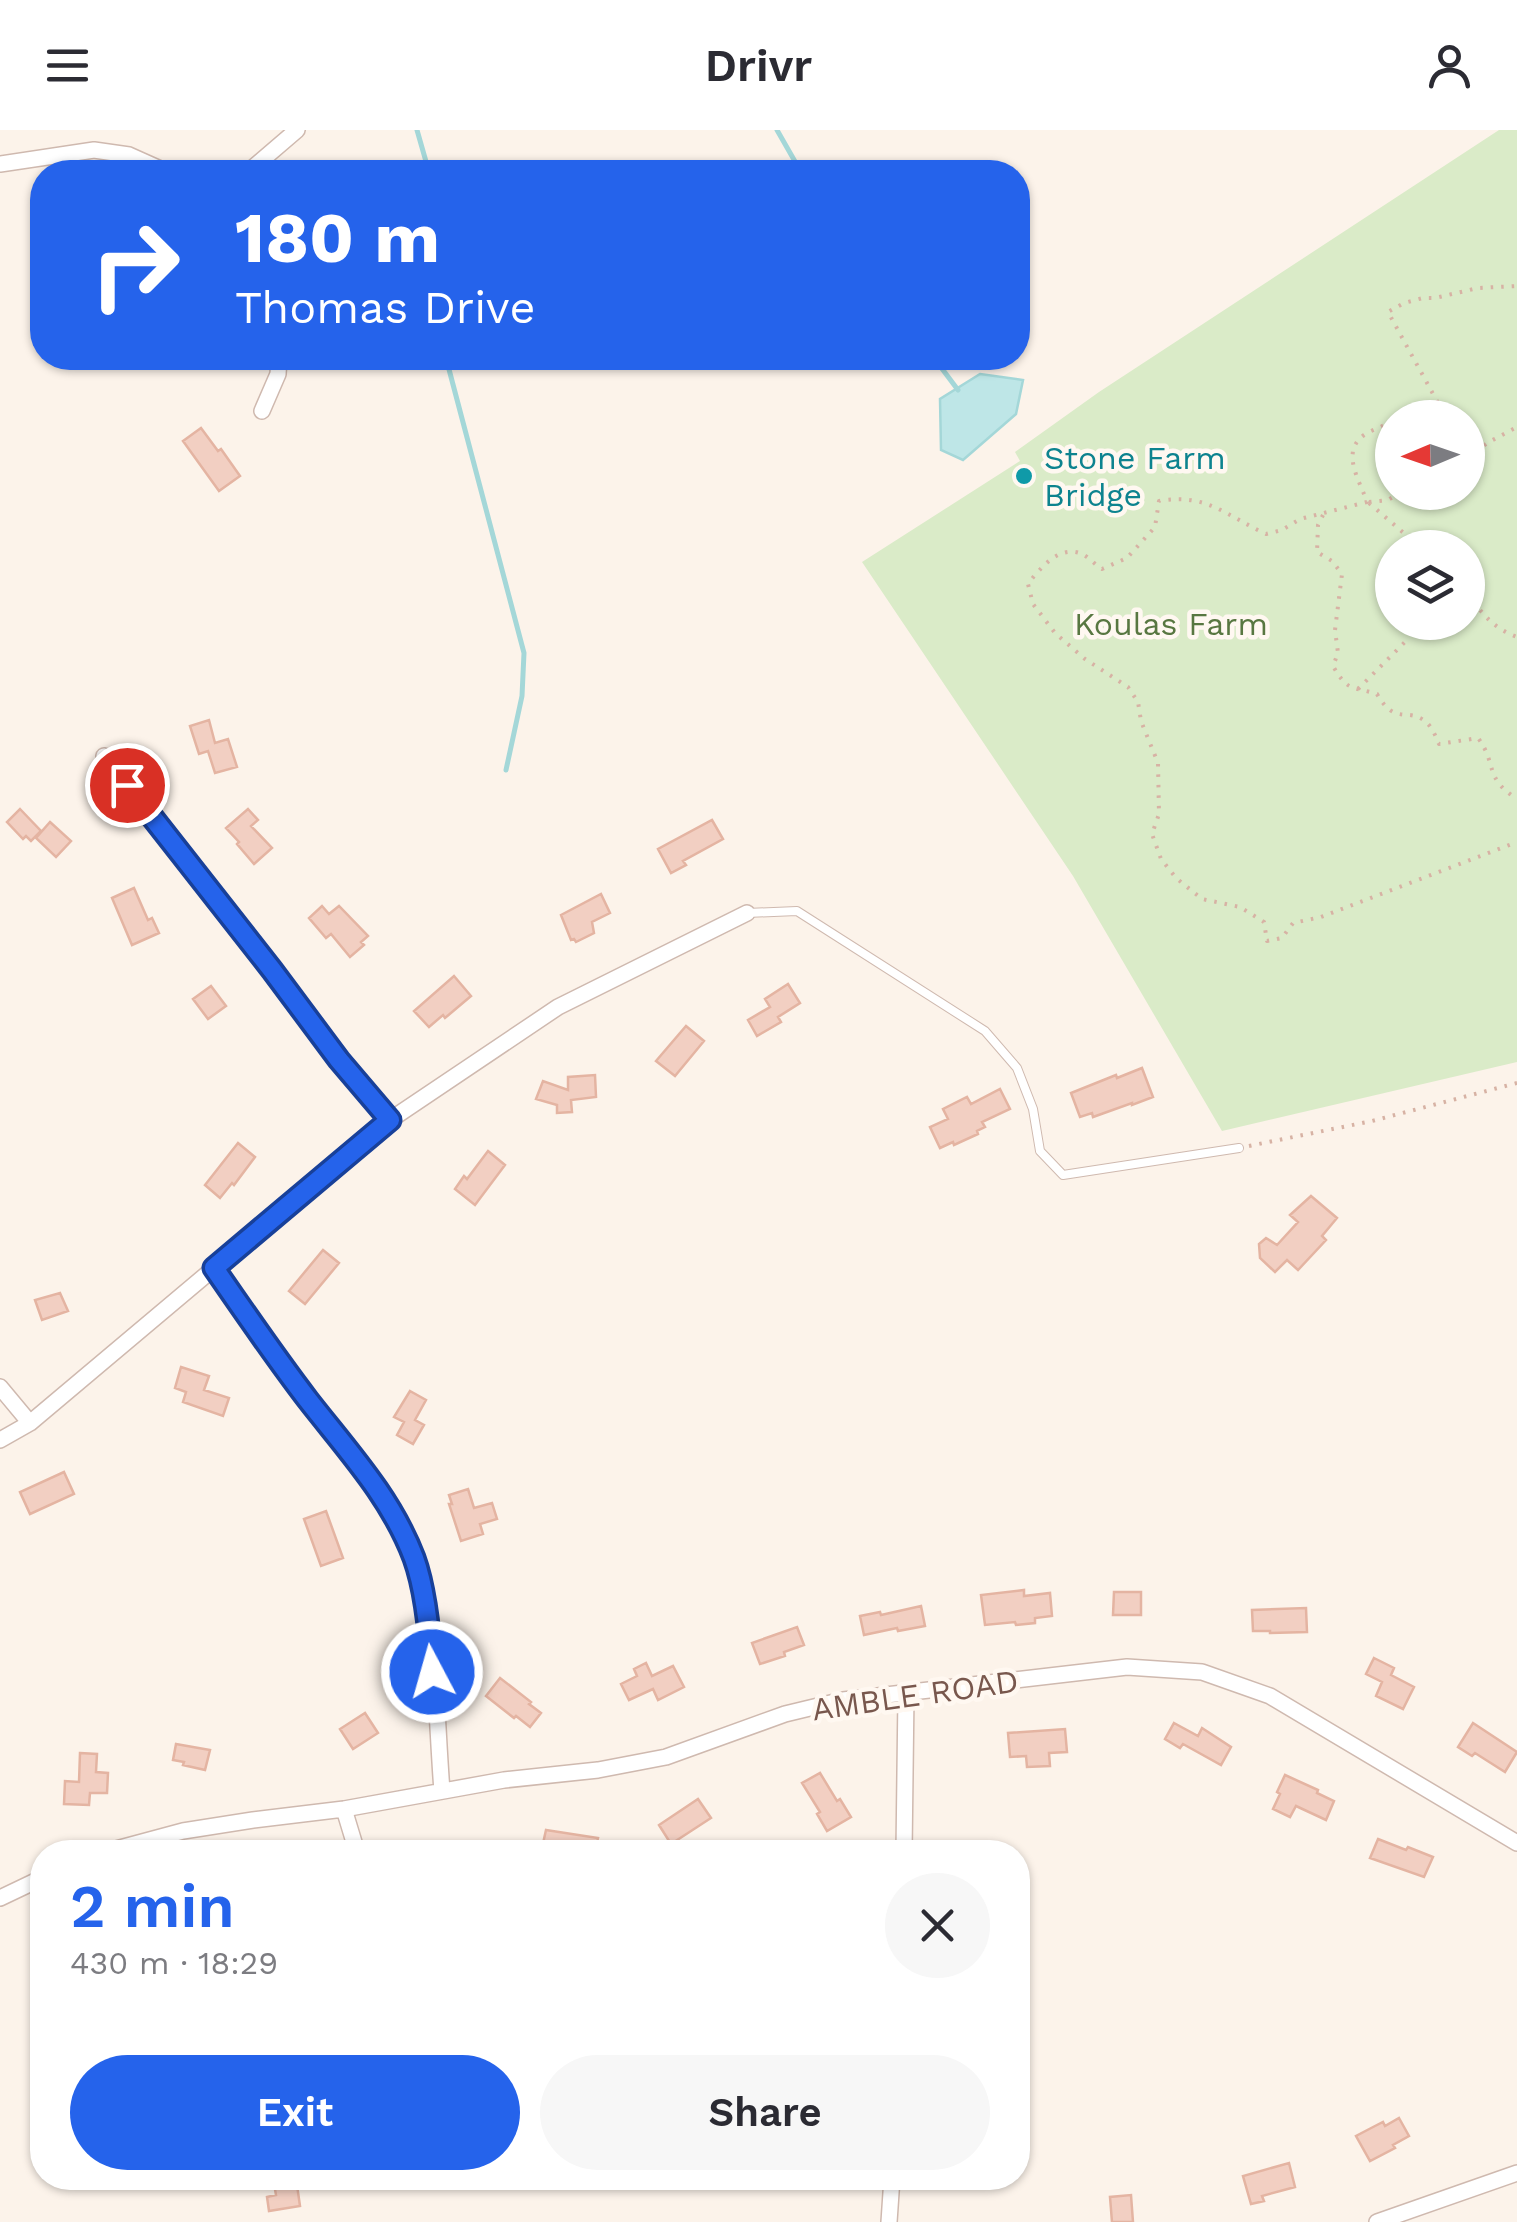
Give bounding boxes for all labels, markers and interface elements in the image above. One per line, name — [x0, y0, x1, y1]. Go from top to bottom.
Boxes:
icon: menu — [40, 38, 95, 93]
icon: person — [1422, 38, 1477, 93]
text: Drivr — [705, 39, 812, 92]
text: 180 m — [235, 197, 440, 279]
icon: right — [70, 200, 200, 330]
text: Thomas Drive — [235, 281, 535, 334]
north arrow — [1375, 400, 1485, 510]
map controls — [1375, 400, 1485, 640]
place label: Stone Farm Bridge — [1044, 439, 1226, 514]
marker: Stone Farm Bridge — [1013, 465, 1035, 487]
button: layers — [1375, 530, 1485, 640]
park label: Koulas Farm — [1074, 605, 1268, 643]
pin — [85, 743, 170, 828]
icon: arrive — [100, 758, 155, 813]
position arrow — [380, 1620, 484, 1724]
street label: AMBLE ROAD — [809, 1662, 1021, 1728]
text: 2 min — [70, 1871, 235, 1942]
button: close — [885, 1873, 990, 1978]
text: 430 m · 18:29 — [70, 1944, 278, 1982]
button: Exit — [70, 2055, 520, 2170]
button: Share — [540, 2055, 990, 2170]

